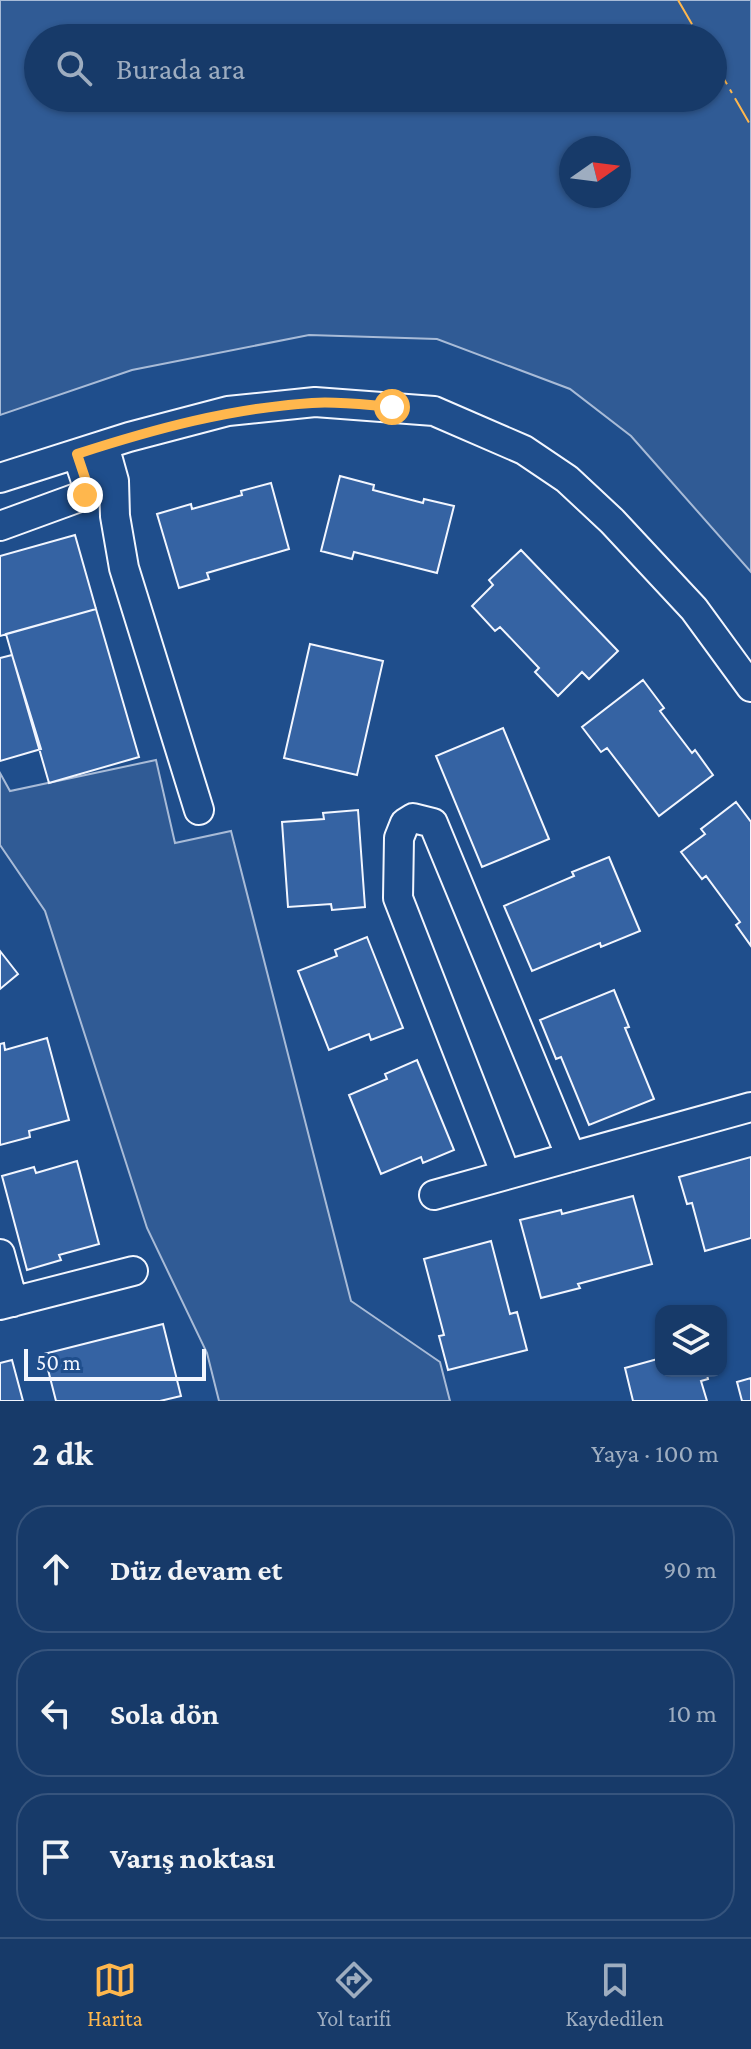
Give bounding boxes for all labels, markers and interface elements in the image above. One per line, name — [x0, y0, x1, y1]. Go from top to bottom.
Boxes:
search box — [24, 24, 727, 112]
icon: search — [52, 46, 96, 90]
text: Burada ara — [116, 52, 245, 85]
north arrow — [559, 136, 631, 208]
route start — [374, 389, 410, 425]
route end — [67, 477, 103, 513]
map controls — [655, 1305, 727, 1377]
button: layers — [655, 1305, 727, 1377]
scale bar — [24, 1345, 206, 1381]
text: 50 m — [36, 1350, 81, 1375]
text: 2 dk — [32, 1435, 93, 1472]
text: Yaya · 100 m — [591, 1439, 719, 1468]
icon: ahead — [34, 1547, 78, 1591]
text: Düz devam et — [110, 1553, 282, 1586]
text: 90 m — [663, 1555, 717, 1584]
icon: left — [34, 1691, 78, 1735]
text: Sola dön — [110, 1697, 219, 1730]
text: 10 m — [668, 1699, 717, 1728]
icon: arrive — [34, 1835, 78, 1879]
text: Varış noktası — [110, 1841, 275, 1874]
tab: Harita — [87, 1958, 143, 2031]
tab: Yol tarifi — [317, 1958, 391, 2031]
tab: Kaydedilen — [566, 1958, 664, 2031]

